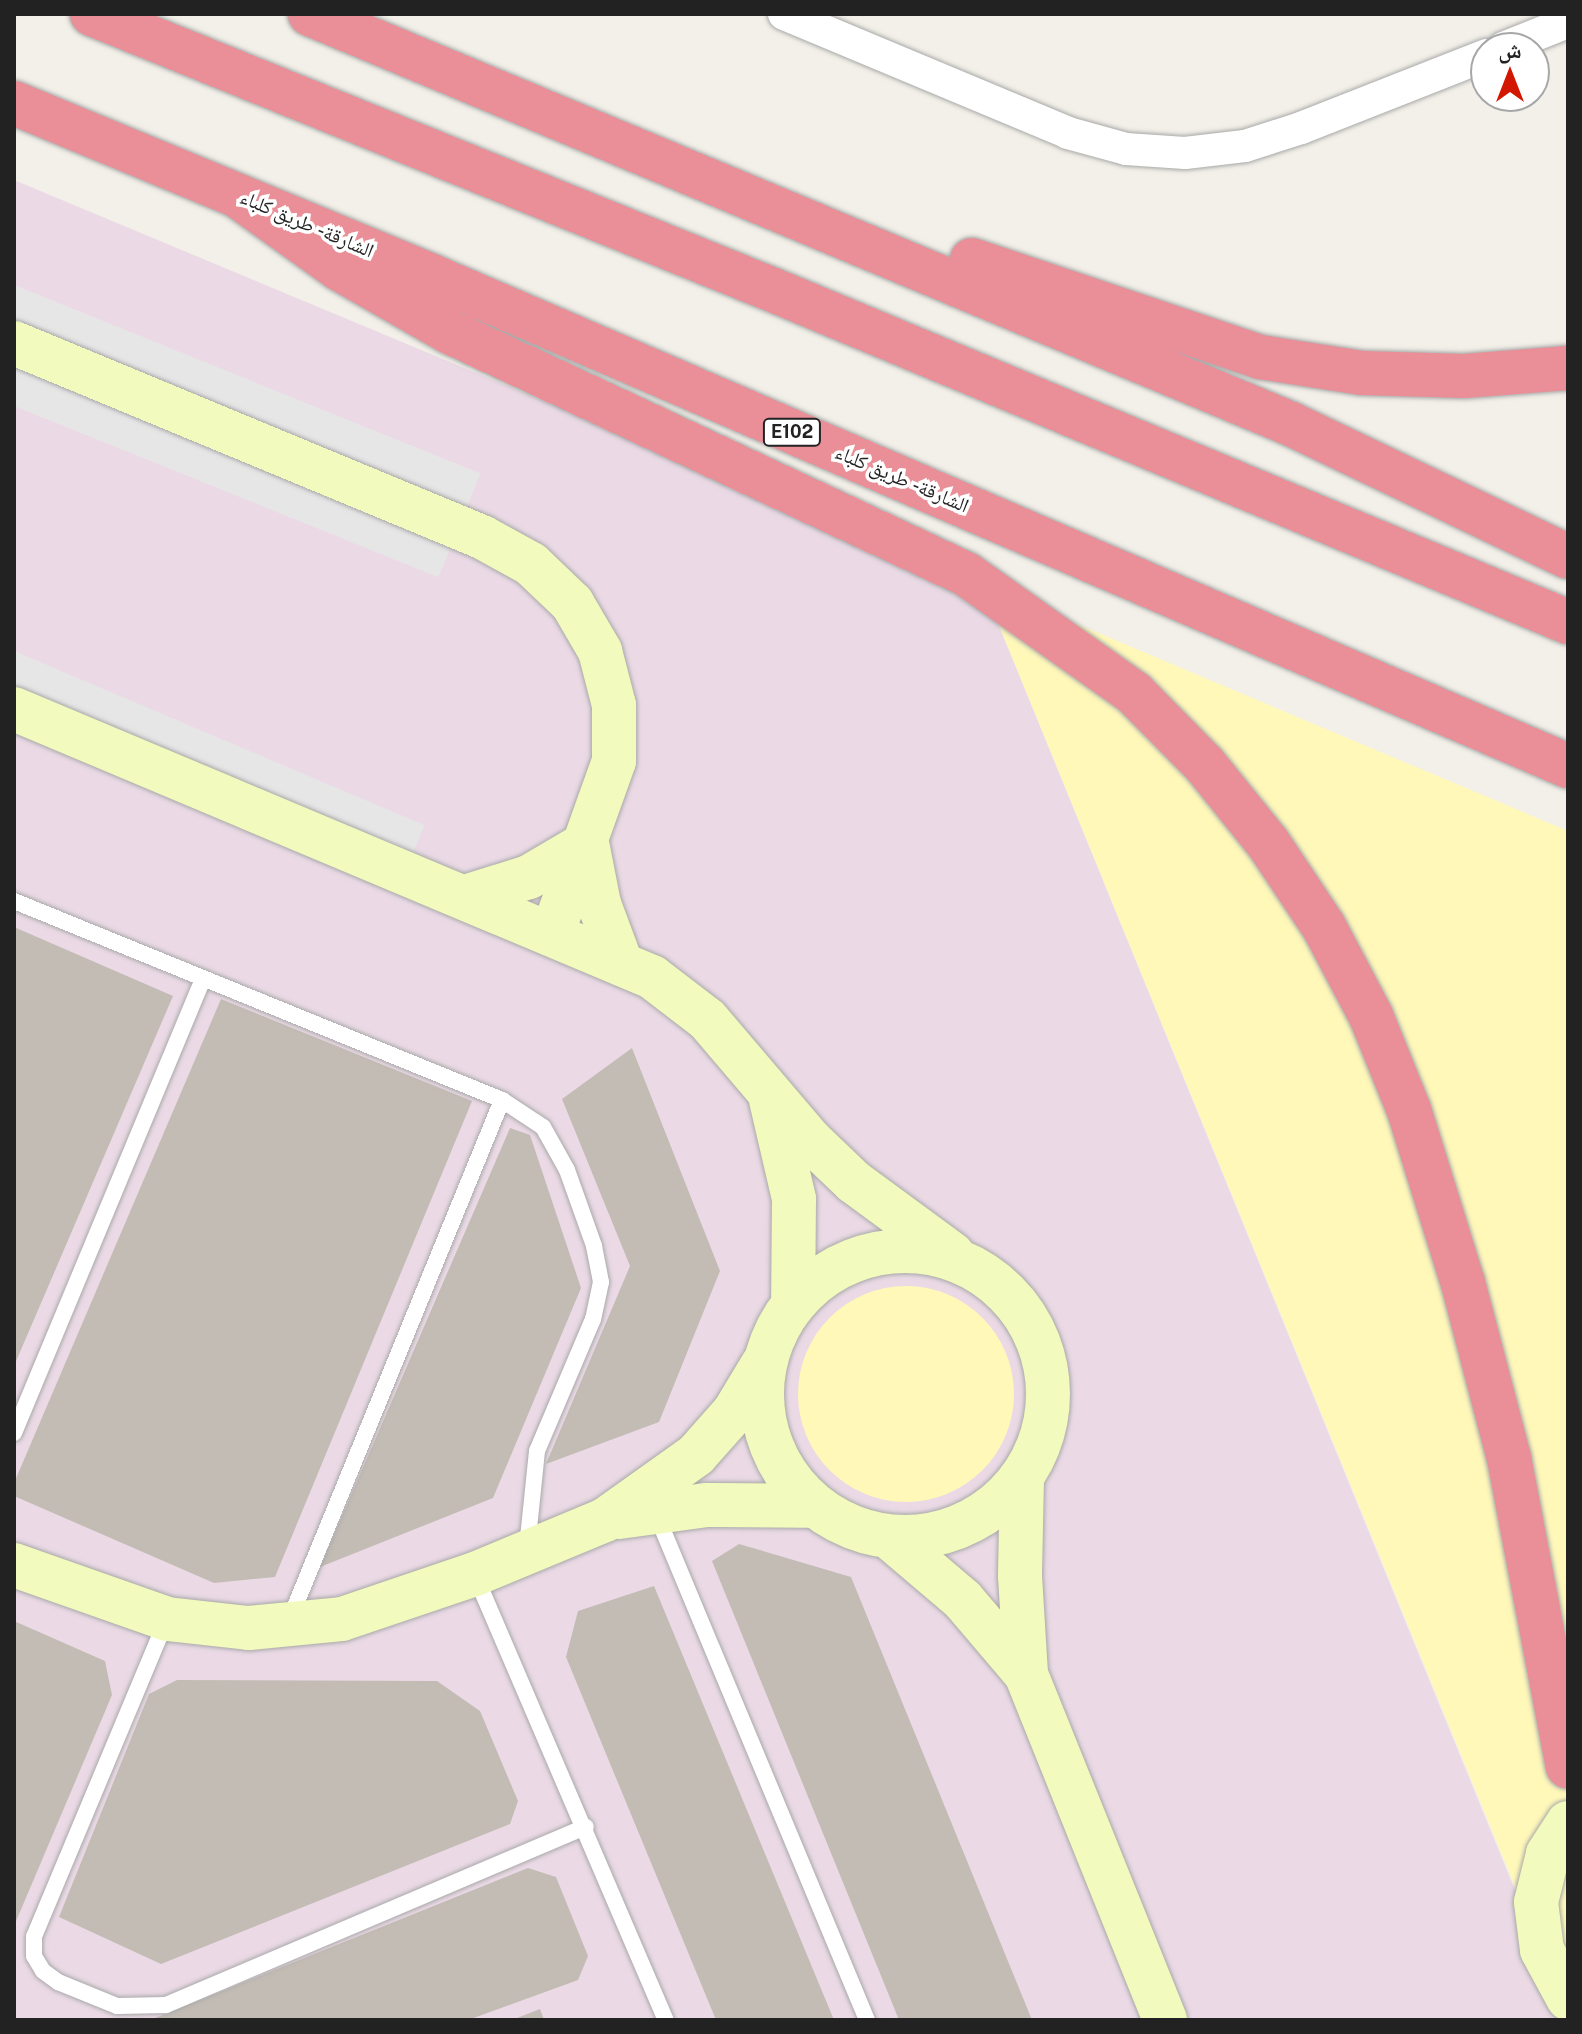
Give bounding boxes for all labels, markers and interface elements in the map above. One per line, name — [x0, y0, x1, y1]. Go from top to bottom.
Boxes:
north arrow — [1470, 32, 1550, 112]
text: ش — [1498, 37, 1522, 63]
street label: الشارقة - طريق كلباء — [234, 184, 380, 264]
road number: E102 — [762, 418, 822, 446]
street label: الشارقة - طريق كلباء — [829, 439, 975, 519]

